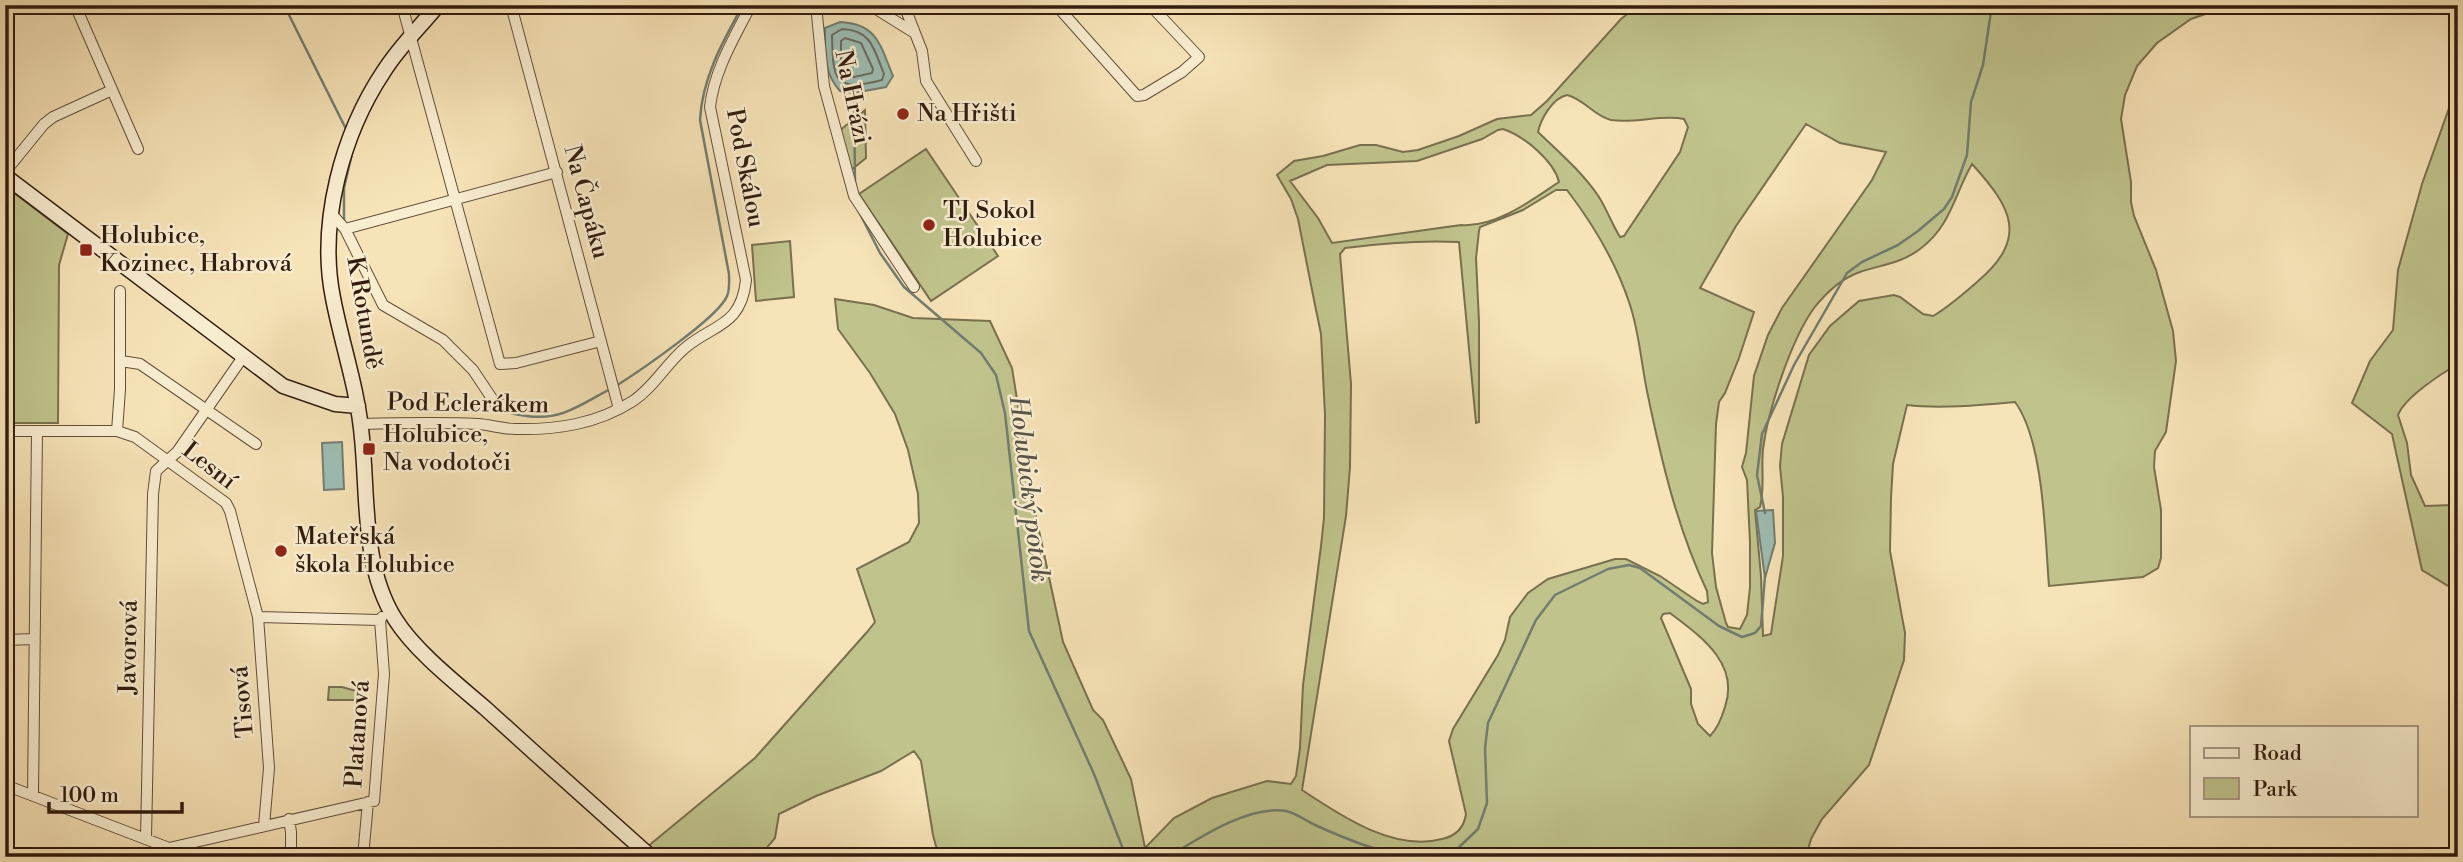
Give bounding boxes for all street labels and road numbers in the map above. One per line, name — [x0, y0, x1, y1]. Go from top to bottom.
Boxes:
street label: Na Hrázi — [827, 47, 877, 147]
street label: Pod Skálou — [719, 106, 771, 230]
street label: Na Čapáku — [556, 142, 618, 262]
street label: K Rotundě — [339, 254, 389, 372]
street label: Pod Eclerákem — [387, 388, 549, 420]
street label: Lesní — [176, 435, 243, 497]
street label: Javorová — [113, 599, 145, 695]
street label: Tisová — [225, 664, 261, 739]
street label: Platanová — [339, 678, 377, 789]

